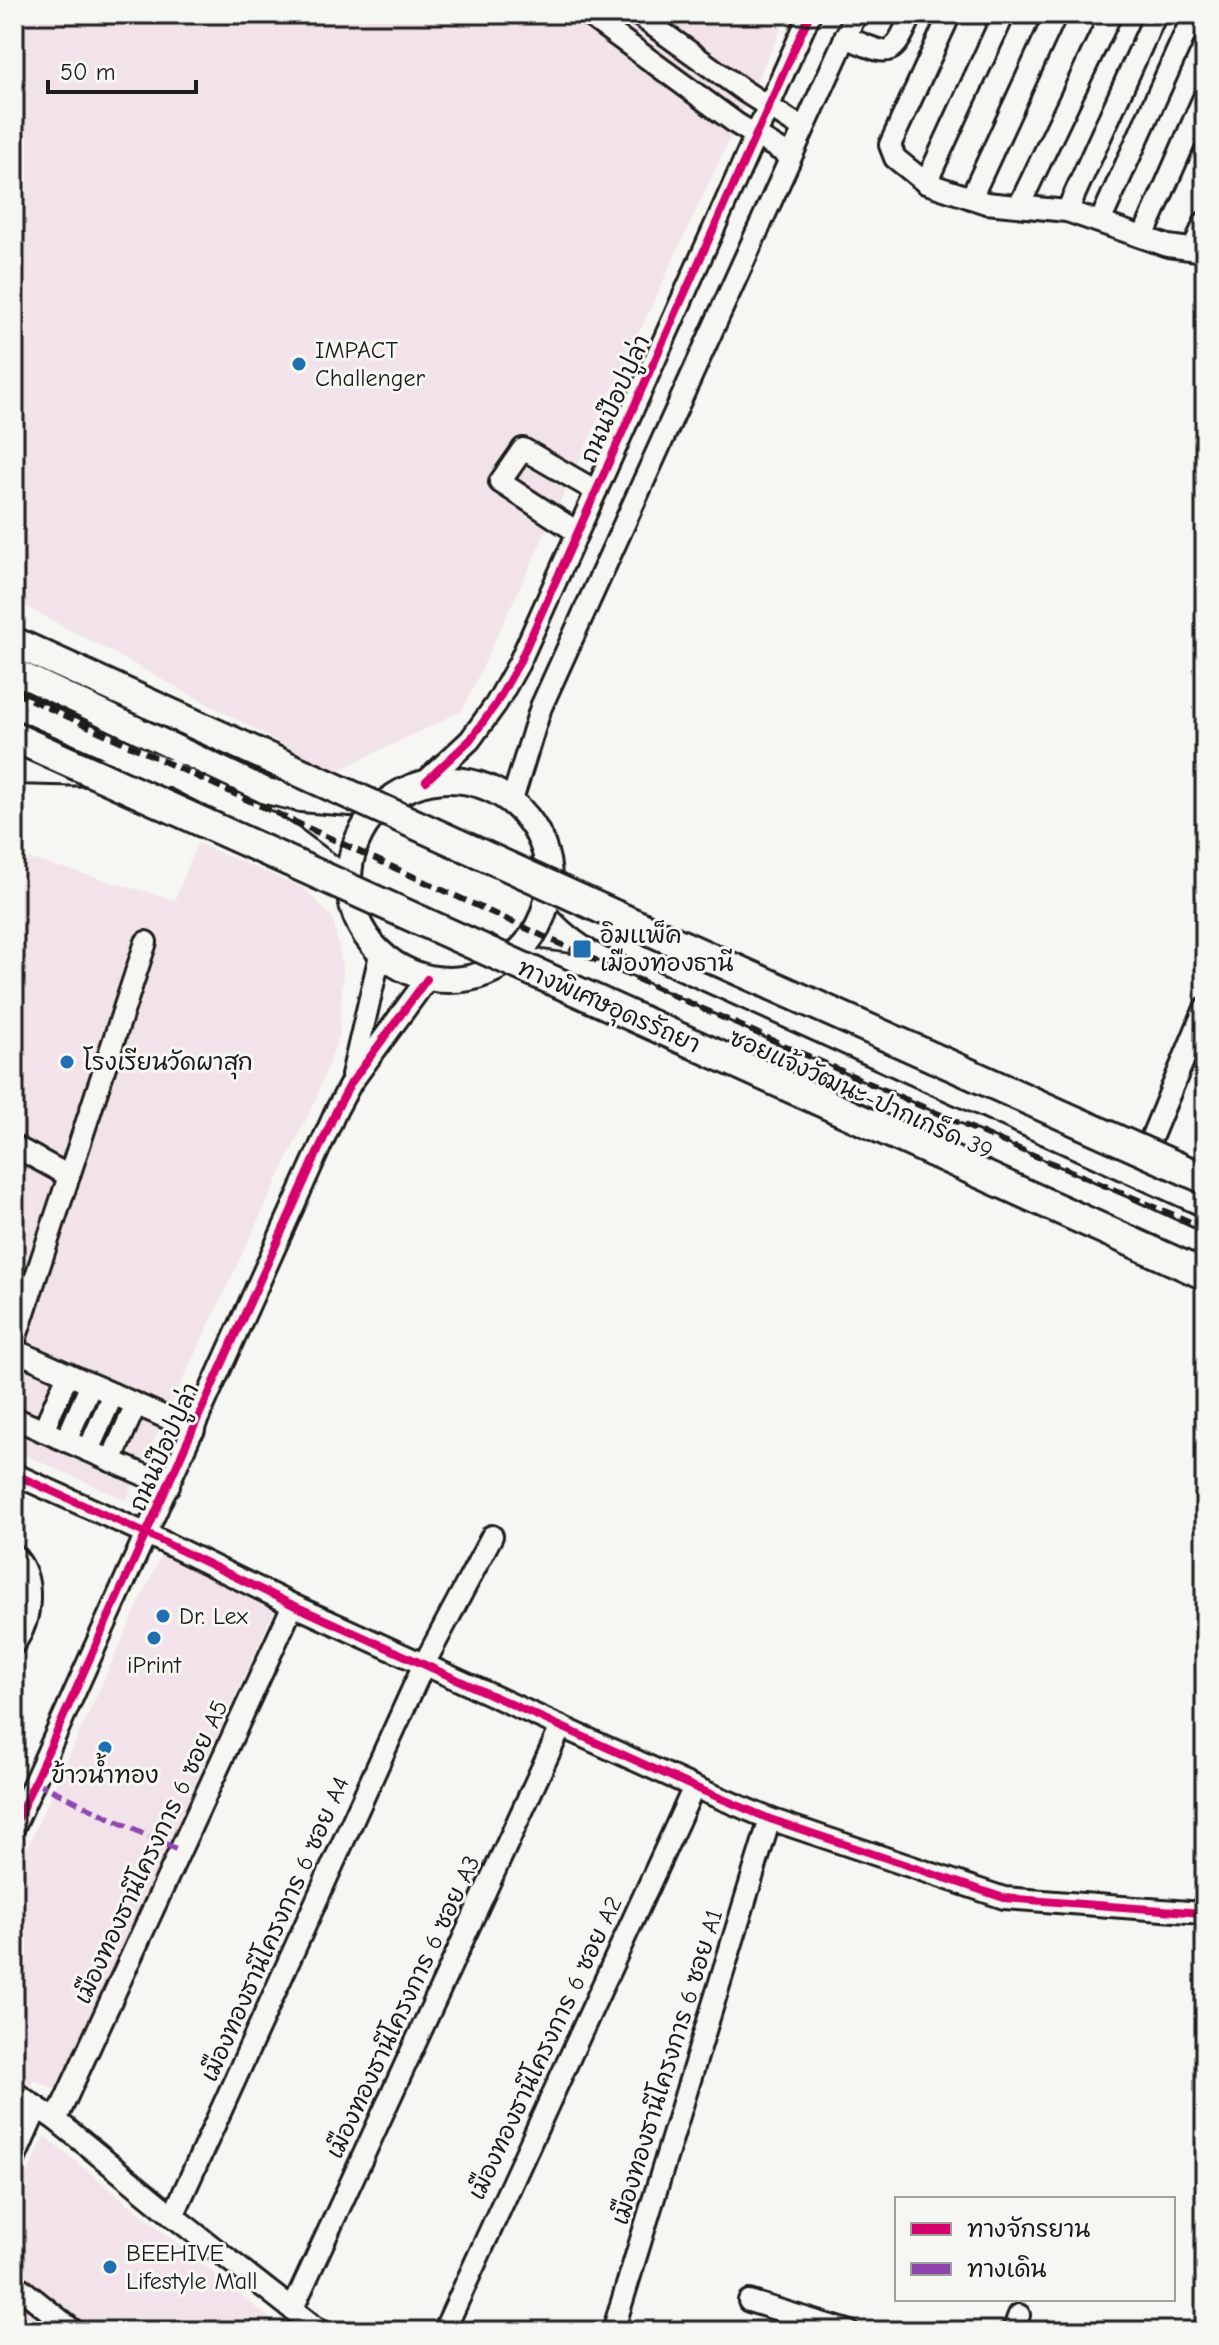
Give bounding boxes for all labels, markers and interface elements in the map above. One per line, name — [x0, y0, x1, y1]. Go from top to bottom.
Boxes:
scale bar — [48, 44, 196, 94]
text: 50 m — [60, 58, 116, 86]
street label: ถนนป๊อปปูล่า — [573, 330, 659, 469]
place label: IMPACT Challenger — [315, 336, 426, 392]
marker: IMPACT Challenger — [290, 355, 308, 373]
place label: อิมแพ็ค เมืองทองธานี — [600, 920, 734, 977]
marker: อิมแพ็ค เมืองทองธานี — [571, 938, 593, 960]
street label: ทางพิเศษอุดรรัถยา — [512, 953, 705, 1063]
street label: ซอยแจ้งวัฒนะ-ปากเกร็ด 39 — [725, 1022, 998, 1165]
place label: โรงเรียนวัดผาสุก — [83, 1046, 253, 1080]
marker: โรงเรียนวัดผาสุก — [58, 1053, 76, 1071]
street label: ถนนป๊อปปูล่า — [122, 1378, 208, 1517]
place label: Dr. Lex — [179, 1602, 249, 1630]
marker: Dr. Lex — [154, 1607, 172, 1625]
marker: iPrint — [145, 1629, 163, 1647]
place label: iPrint — [127, 1651, 182, 1679]
street label: เมืองทองธานีโครงการ 6 ซอย A5 — [66, 1695, 234, 2008]
marker: ข้าวน้ำทอง — [96, 1739, 114, 1757]
place label: ข้าวน้ำทอง — [51, 1752, 159, 1789]
street label: เมืองทองธานีโครงการ 6 ซอย A4 — [193, 1772, 355, 2086]
street label: เมืองทองธานีโครงการ 6 ซอย A3 — [319, 1850, 486, 2163]
street label: เมืองทองธานีโครงการ 6 ซอย A2 — [460, 1891, 628, 2204]
street label: เมืองทองธานีโครงการ 6 ซอย A1 — [604, 1905, 728, 2228]
legend — [895, 2197, 1175, 2301]
text: ทางจักรยาน — [967, 2215, 1090, 2243]
place label: BEEHIVE Lifestyle Mall — [126, 2239, 258, 2295]
text: ทางเดิน — [967, 2255, 1047, 2283]
marker: BEEHIVE Lifestyle Mall — [101, 2258, 119, 2276]

